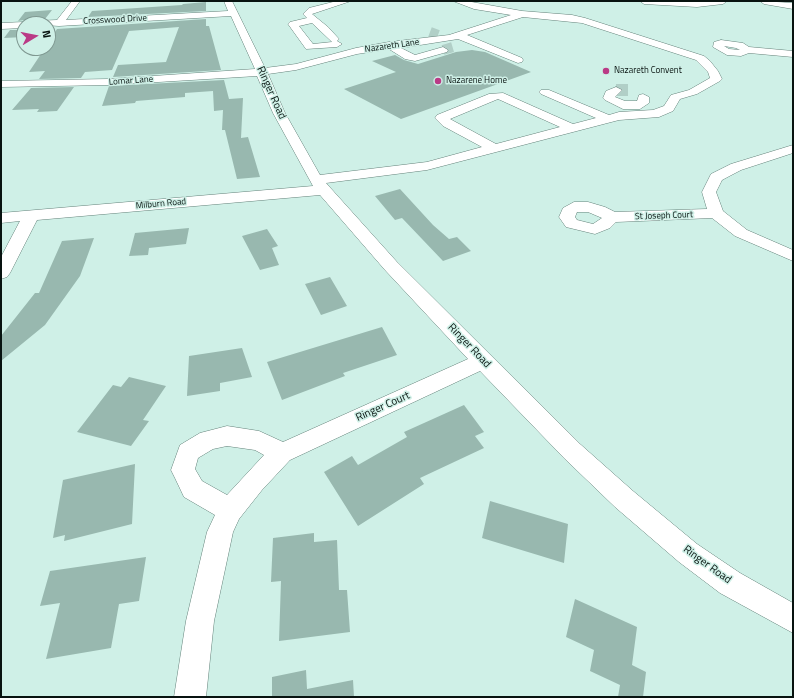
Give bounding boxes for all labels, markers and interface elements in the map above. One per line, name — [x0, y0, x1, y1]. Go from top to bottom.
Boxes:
street label: Crosswood Drive — [83, 13, 147, 27]
north arrow — [16, 16, 56, 56]
text: N — [38, 29, 55, 39]
street label: Nazareth Lane — [364, 37, 420, 55]
street label: Ringer Road — [254, 65, 288, 121]
marker: Nazareth Convent — [601, 66, 611, 76]
place label: Nazareth Convent — [614, 66, 682, 76]
street label: Lomar Lane — [109, 74, 153, 88]
marker: Nazarene Home — [433, 76, 443, 86]
place label: Nazarene Home — [446, 76, 507, 86]
street label: Milburn Road — [135, 196, 187, 212]
street label: St Joseph Court — [635, 210, 693, 222]
street label: Ringer Road — [445, 321, 493, 371]
street label: Ringer Court — [354, 389, 412, 425]
street label: Ringer Road — [680, 543, 734, 587]

